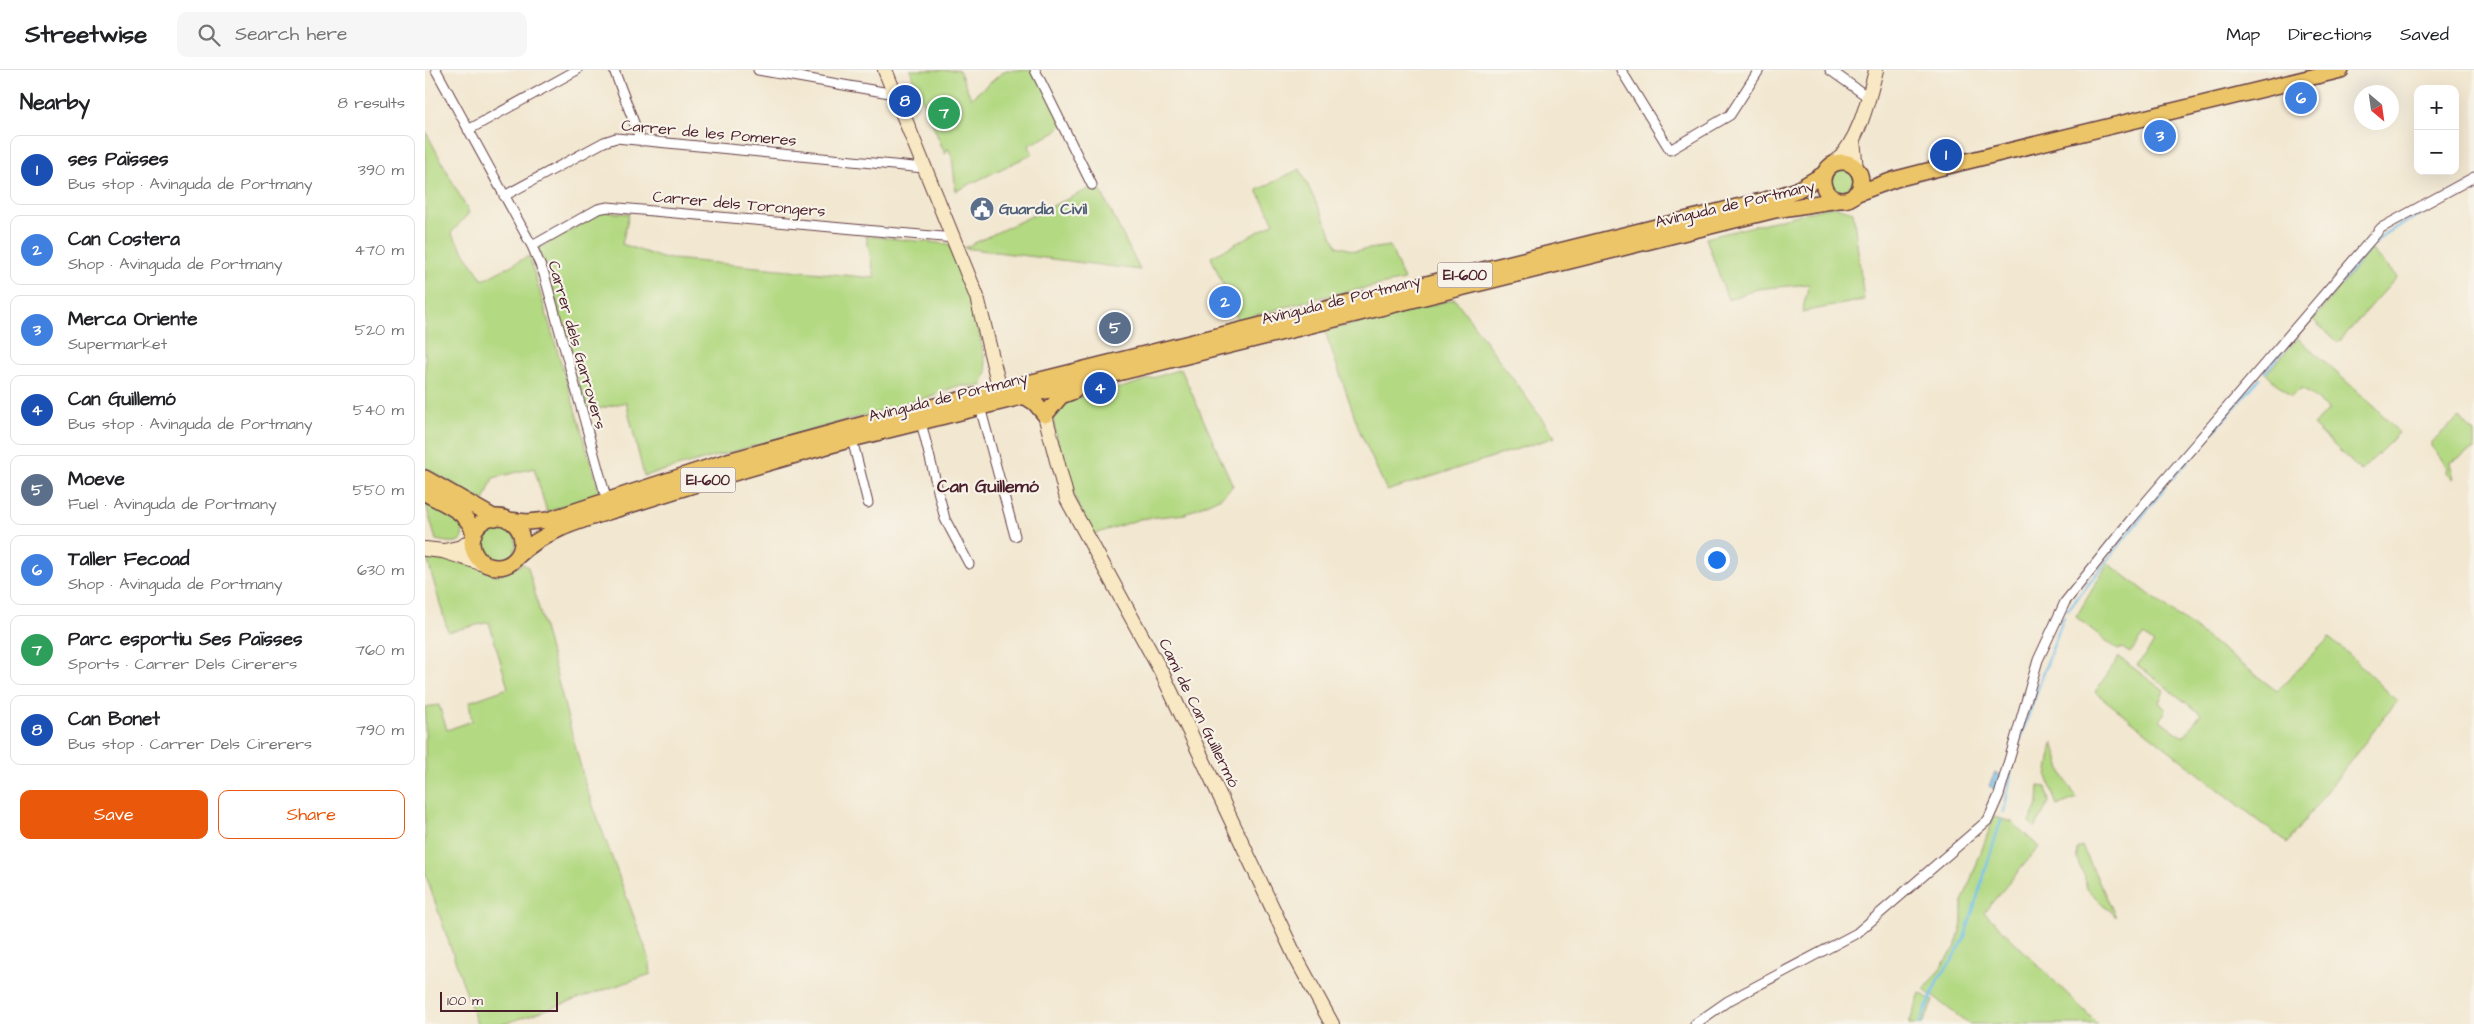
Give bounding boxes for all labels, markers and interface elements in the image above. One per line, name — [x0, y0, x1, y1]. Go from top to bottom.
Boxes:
search box — [177, 12, 527, 57]
text: Streetwise — [25, 18, 147, 52]
icon: search — [195, 21, 223, 49]
text: Search here — [235, 21, 347, 48]
text: Map — [2226, 22, 2260, 47]
text: Directions — [2288, 22, 2372, 47]
text: Saved — [2400, 22, 2449, 47]
pin: 6 — [2285, 79, 2317, 117]
pin: 8 — [889, 82, 921, 120]
north arrow — [2354, 85, 2399, 130]
map controls — [2414, 85, 2459, 175]
button: + — [2414, 85, 2459, 130]
text: Nearby — [20, 88, 90, 117]
text: 8 results — [338, 92, 405, 114]
pin: 7 — [928, 94, 960, 132]
street label: Carrer de les Pomeres — [621, 114, 797, 152]
pin: 3 — [2144, 117, 2176, 155]
button: − — [2414, 130, 2459, 175]
pin: 1 — [1930, 136, 1962, 174]
text: ses Païsses — [68, 146, 169, 173]
text: 1 — [36, 159, 38, 181]
text: 390 m — [358, 159, 404, 181]
text: Bus stop · Avinguda de Portmany — [68, 173, 313, 195]
street label: Avinguda de Portmany — [1653, 175, 1817, 234]
street label: Carrer dels Torongers — [652, 185, 826, 224]
public building icon: Guardia Civil — [969, 196, 995, 222]
place label: Guardia Civil — [999, 198, 1088, 220]
text: Can Costera — [68, 226, 180, 253]
text: 2 — [32, 239, 42, 261]
text: 470 m — [354, 239, 404, 261]
text: Shop · Avinguda de Portmany — [68, 253, 282, 275]
street label: Carrer dels Garrovers — [542, 258, 612, 432]
road number: EI-600 — [1437, 262, 1493, 288]
street label: Avinguda de Portmany — [1259, 270, 1423, 331]
pin: 2 — [1209, 283, 1241, 321]
text: Merca Oriente — [68, 306, 198, 333]
pin: 5 — [1099, 309, 1131, 347]
text: 3 — [33, 319, 41, 341]
text: 520 m — [355, 319, 404, 341]
text: Supermarket — [68, 333, 167, 355]
street label: Avinguda de Portmany — [866, 367, 1030, 428]
pin: 4 — [1084, 369, 1116, 407]
text: Can Guillemó — [68, 386, 176, 413]
text: 4 — [32, 399, 42, 421]
text: 540 m — [353, 399, 404, 421]
text: Bus stop · Avinguda de Portmany — [68, 413, 313, 435]
text: Moeve — [68, 466, 125, 493]
road number: EI-600 — [681, 468, 735, 492]
district label: Can Guillemó — [937, 474, 1040, 499]
text: 5 — [31, 479, 43, 501]
text: 550 m — [352, 479, 404, 501]
text: Fuel · Avinguda de Portmany — [68, 493, 277, 515]
text: Taller Fecoad — [68, 546, 189, 573]
your location — [1704, 547, 1730, 573]
text: 6 — [32, 559, 42, 581]
text: 630 m — [357, 559, 404, 581]
text: Shop · Avinguda de Portmany — [68, 573, 282, 595]
text: Parc esportiu Ses Païsses — [68, 626, 302, 653]
street label: Camí de Can Guillermó — [1153, 635, 1245, 791]
text: 7 — [32, 639, 42, 661]
text: 760 m — [355, 639, 404, 661]
text: Sports · Carrer Dels Cirerers — [68, 653, 297, 675]
text: Can Bonet — [68, 706, 160, 733]
text: 8 — [32, 719, 42, 741]
text: 790 m — [356, 719, 404, 741]
text: Bus stop · Carrer Dels Cirerers — [68, 733, 312, 755]
button: Save — [20, 790, 208, 839]
button: Share — [218, 790, 405, 839]
scale bar — [440, 989, 557, 1012]
text: 100 m — [447, 991, 483, 1011]

